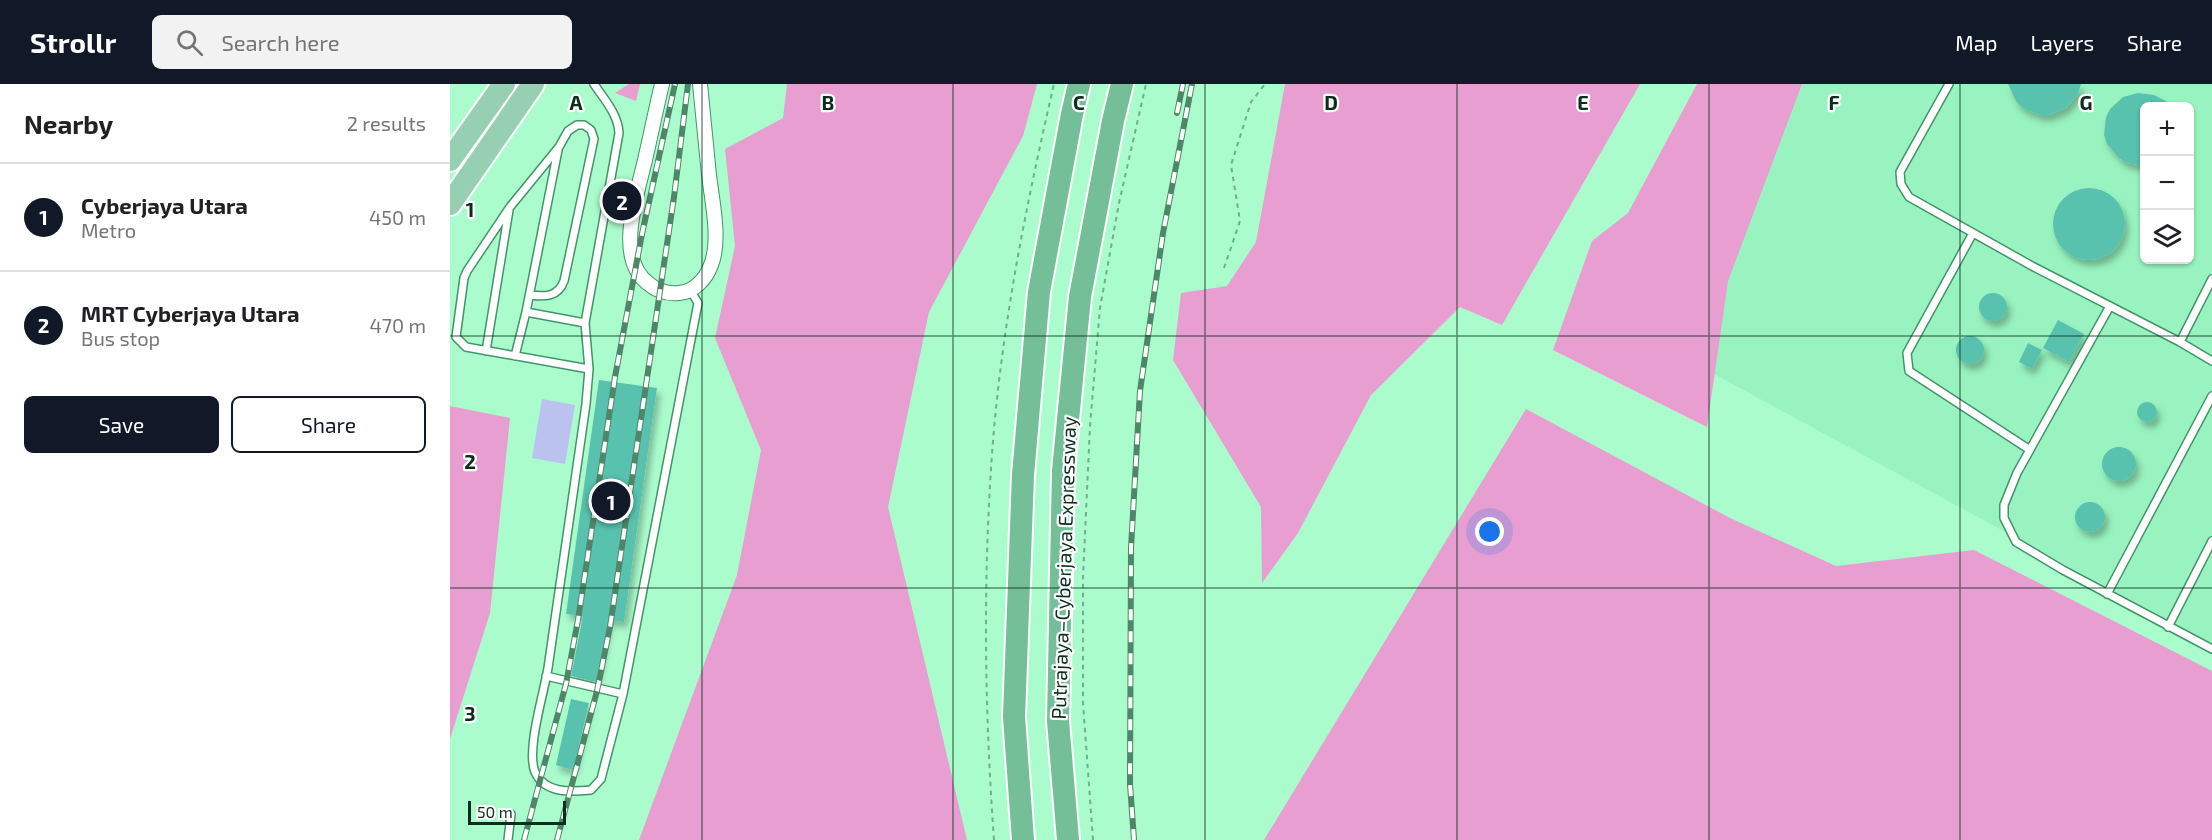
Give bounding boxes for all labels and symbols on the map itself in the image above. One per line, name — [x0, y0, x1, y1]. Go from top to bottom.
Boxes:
text: A — [569, 90, 583, 114]
text: B — [822, 90, 834, 114]
text: C — [1073, 90, 1085, 114]
text: D — [1324, 90, 1338, 114]
text: E — [1577, 90, 1589, 114]
text: F — [1828, 90, 1840, 114]
text: G — [2080, 90, 2092, 114]
pin: 2 — [602, 178, 642, 224]
text: 1 — [466, 197, 474, 221]
street label: Putrajaya–Cyberjaya Expressway — [1046, 416, 1080, 720]
text: 2 — [464, 449, 476, 473]
pin: 1 — [592, 478, 630, 524]
your location — [1475, 517, 1504, 546]
text: 3 — [464, 701, 476, 725]
scale bar — [468, 798, 566, 826]

